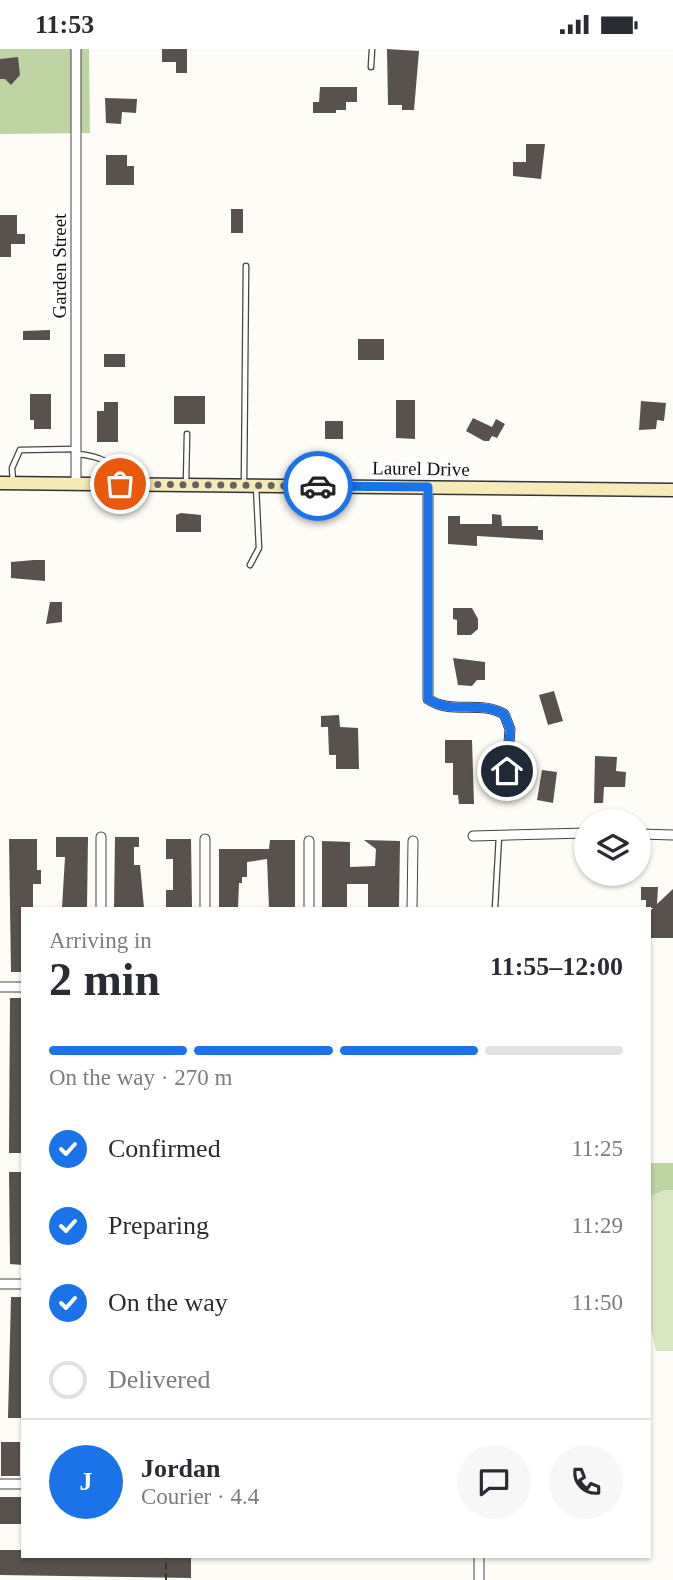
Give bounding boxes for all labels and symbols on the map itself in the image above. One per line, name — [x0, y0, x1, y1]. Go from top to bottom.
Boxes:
street label: Garden Street — [49, 213, 70, 318]
courier — [283, 451, 353, 521]
pin — [90, 454, 150, 514]
street label: Laurel Drive — [372, 457, 470, 480]
pin — [477, 741, 537, 801]

